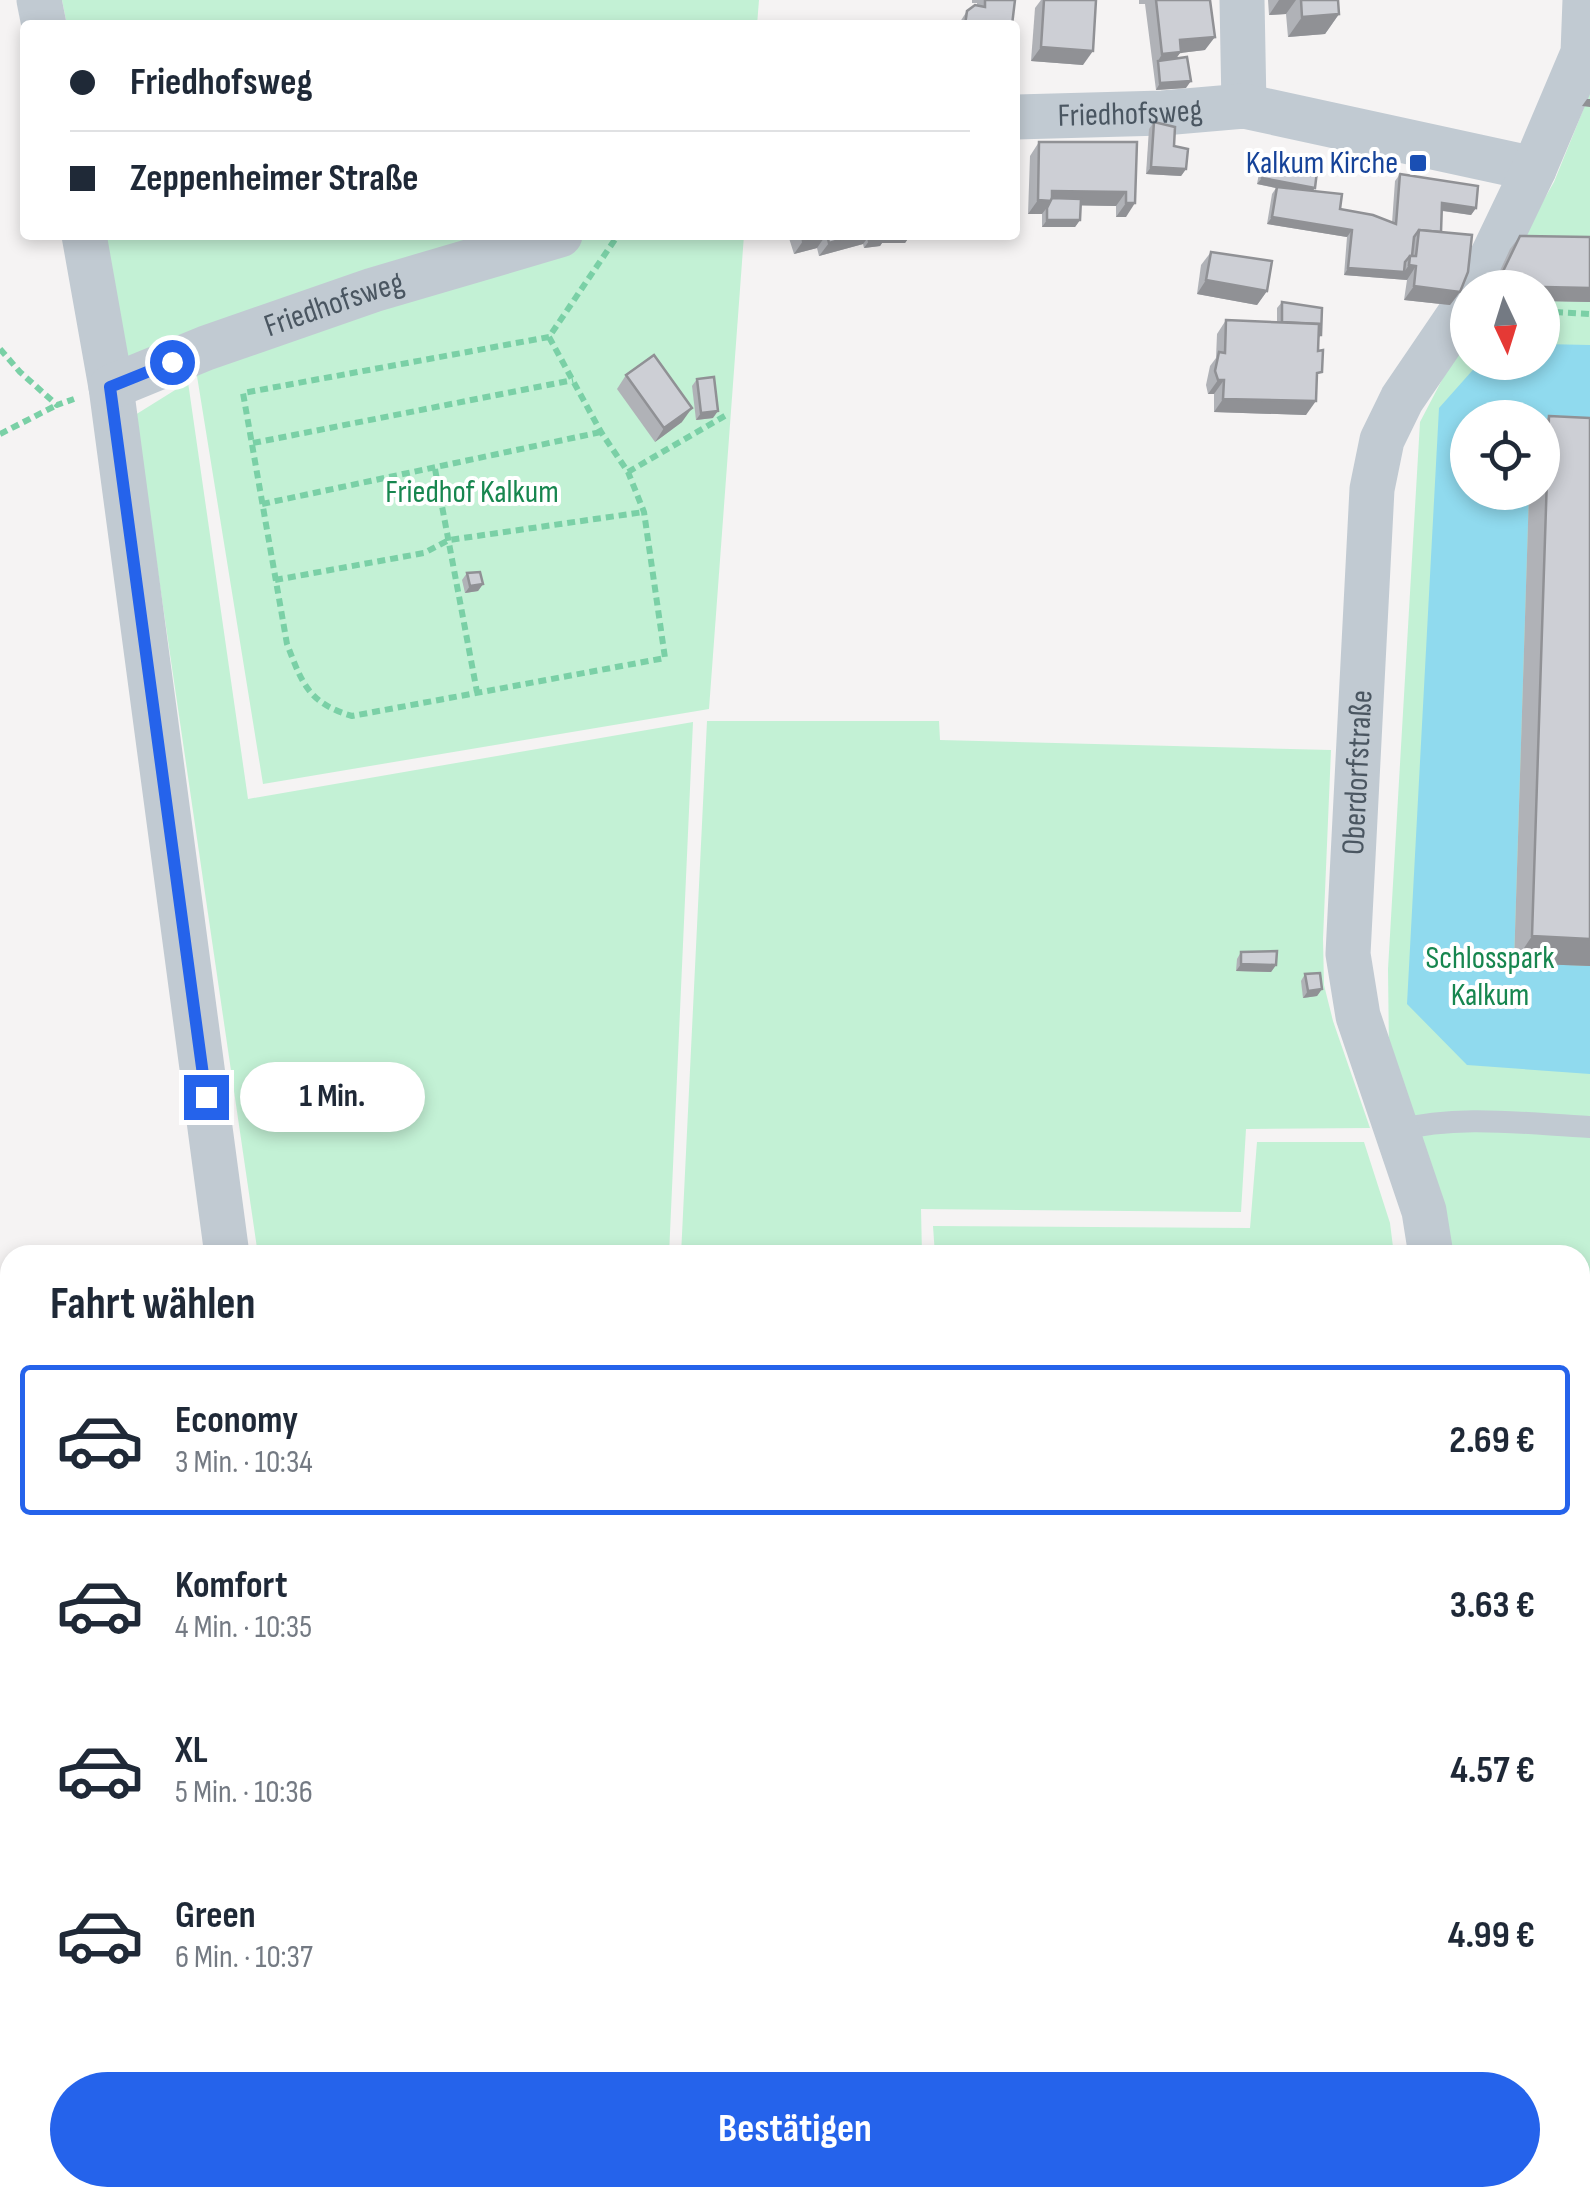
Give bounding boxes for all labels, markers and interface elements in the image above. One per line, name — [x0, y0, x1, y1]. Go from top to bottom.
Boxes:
text: Friedhofsweg — [130, 60, 313, 105]
street label: Friedhofsweg — [1057, 90, 1204, 135]
place label: Kalkum Kirche — [1246, 144, 1398, 183]
marker: Kalkum Kirche — [1407, 152, 1429, 174]
text: Zeppenheimer Straße — [130, 156, 419, 201]
street label: Friedhofsweg — [259, 263, 408, 346]
north arrow — [1450, 270, 1560, 380]
map controls — [1450, 270, 1560, 510]
route start — [150, 340, 195, 385]
button: locate — [1450, 400, 1560, 510]
park label: Friedhof Kalkum — [385, 473, 559, 512]
street label: Oberdorfstraße — [1334, 689, 1381, 856]
park label: Schlosspark Kalkum — [1426, 939, 1555, 1015]
callout: 1 Min. — [241, 1062, 426, 1132]
route end — [184, 1075, 229, 1120]
text: 1 Min. — [300, 1077, 365, 1116]
text: Fahrt wählen — [50, 1277, 256, 1332]
icon: car — [55, 1395, 145, 1485]
text: Economy — [175, 1398, 298, 1443]
text: 2.69 € — [1449, 1418, 1535, 1463]
text: 3 Min. · 10:34 — [175, 1443, 313, 1482]
icon: car — [55, 1560, 145, 1650]
text: Komfort — [175, 1563, 287, 1608]
text: 3.63 € — [1450, 1583, 1535, 1628]
text: 4 Min. · 10:35 — [175, 1608, 312, 1647]
icon: car — [55, 1725, 145, 1815]
text: XL — [175, 1728, 208, 1773]
text: 4.57 € — [1450, 1748, 1535, 1793]
text: 5 Min. · 10:36 — [175, 1773, 313, 1812]
icon: car — [55, 1890, 145, 1980]
text: Green — [175, 1893, 256, 1938]
text: 4.99 € — [1448, 1913, 1535, 1958]
text: 6 Min. · 10:37 — [175, 1938, 313, 1977]
button: Bestätigen — [50, 2072, 1540, 2187]

